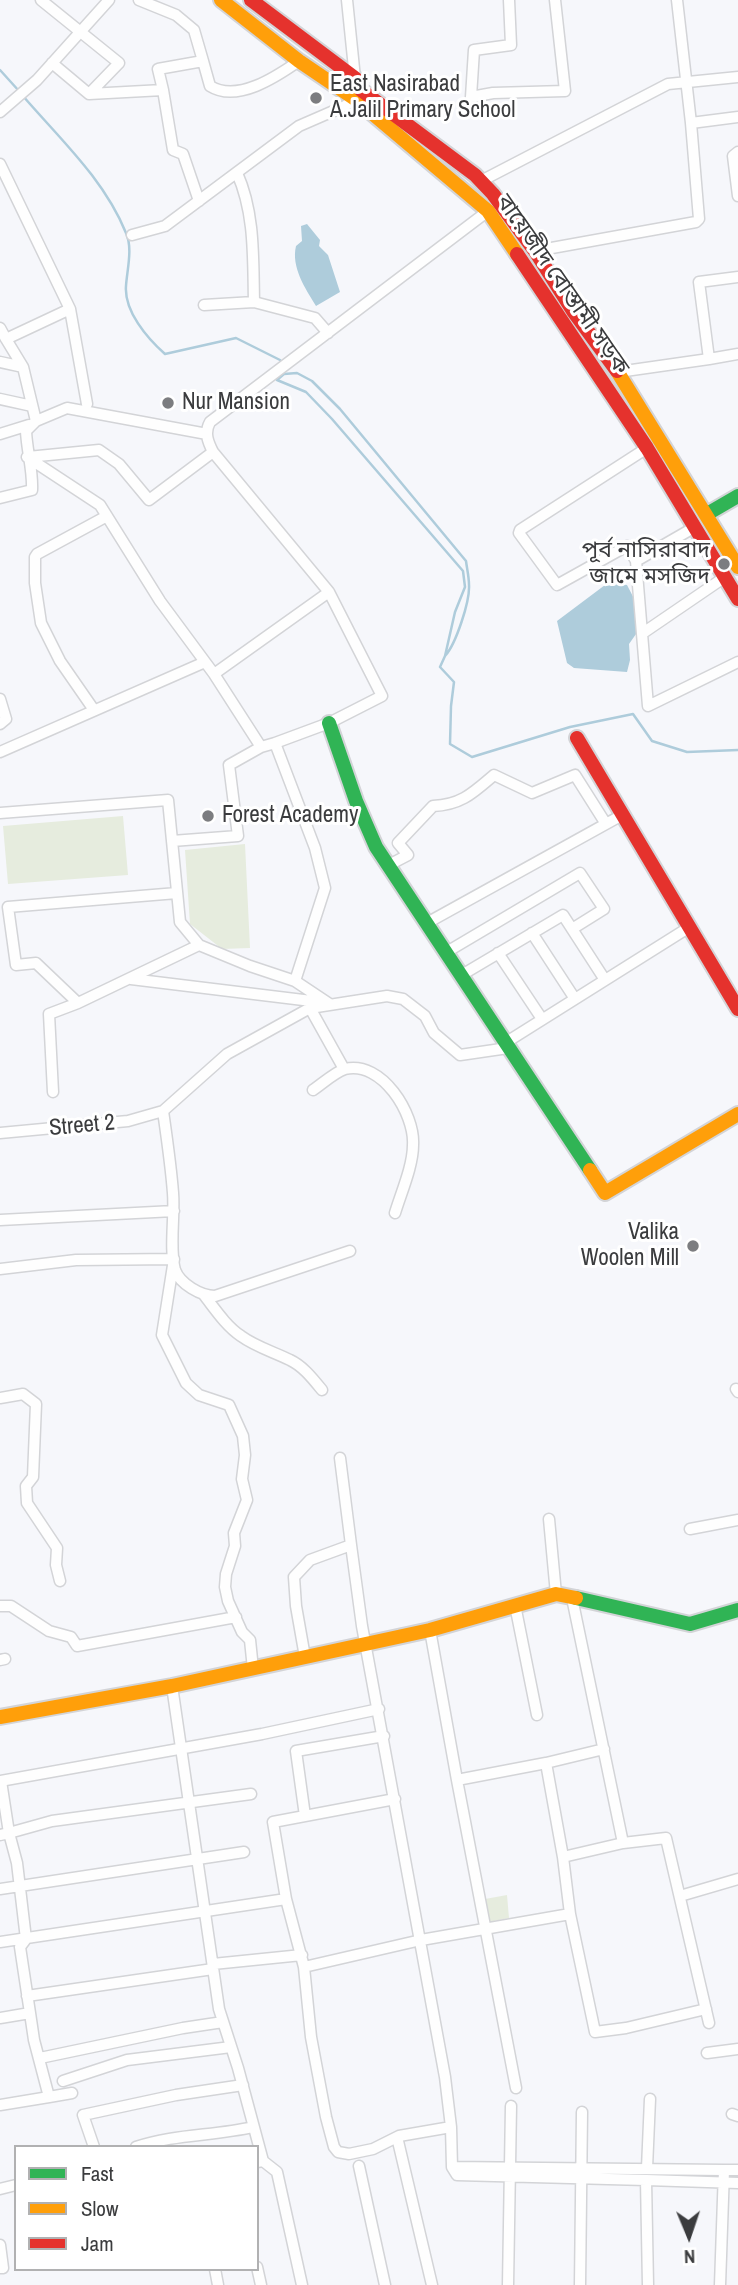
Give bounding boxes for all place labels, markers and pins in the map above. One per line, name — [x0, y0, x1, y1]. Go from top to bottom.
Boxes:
place label: East Nasirabad A.Jalil Primary School — [330, 71, 516, 125]
marker: East Nasirabad A.Jalil Primary School — [308, 90, 324, 106]
place label: Nur Mansion — [182, 389, 290, 417]
marker: Nur Mansion — [160, 395, 176, 411]
place label: পূর্ব নাসিরাবাদ জামে মসজিদ — [582, 537, 710, 591]
marker: পূর্ব নাসিরাবাদ জামে মসজিদ — [716, 556, 732, 572]
place label: Forest Academy — [222, 802, 358, 830]
marker: Forest Academy — [200, 808, 216, 824]
place label: Valika Woolen Mill — [581, 1219, 679, 1273]
marker: Valika Woolen Mill — [685, 1238, 701, 1254]

